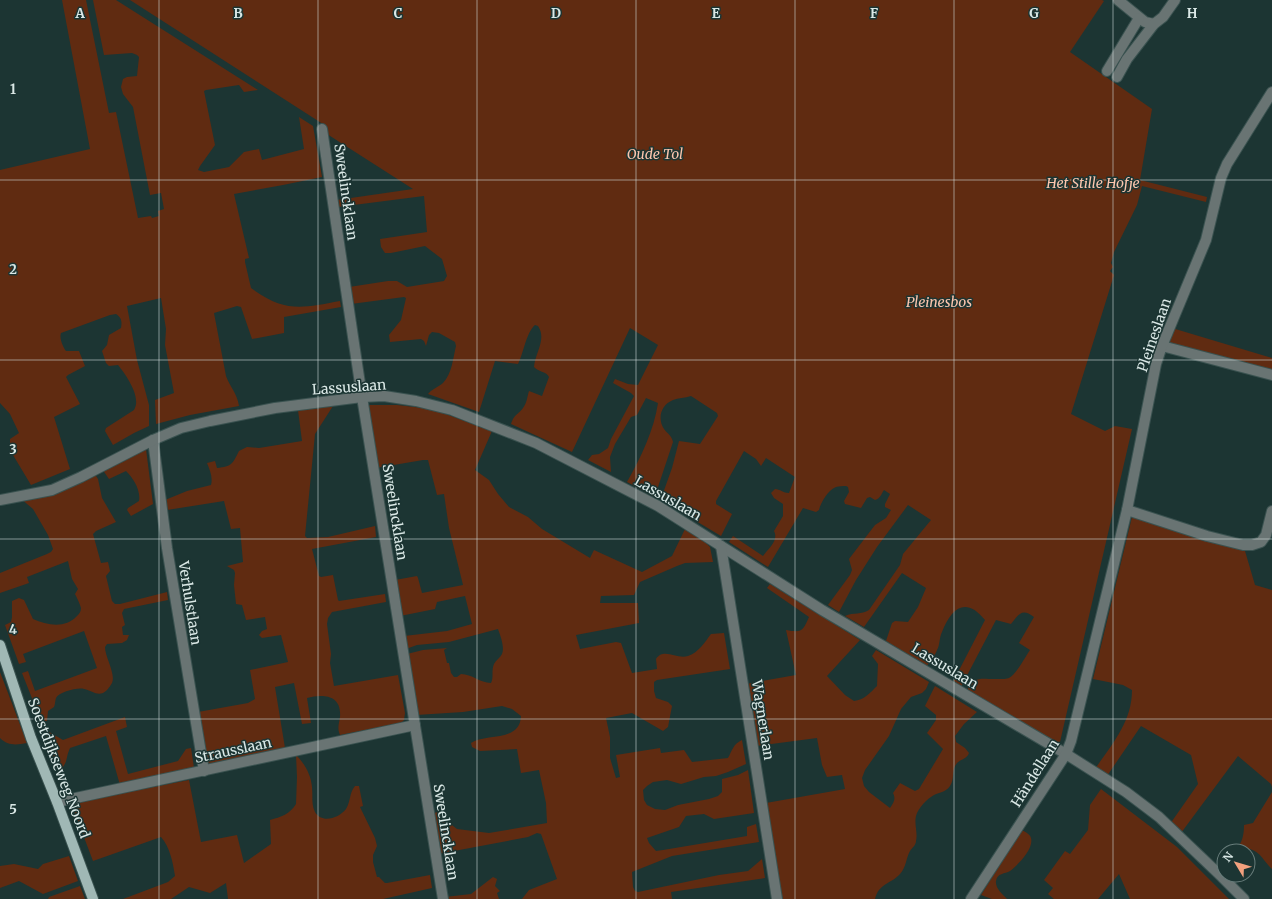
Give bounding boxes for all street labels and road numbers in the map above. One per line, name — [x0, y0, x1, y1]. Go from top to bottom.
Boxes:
street label: Sweelincklaan — [330, 143, 362, 241]
street label: Pleineslaan — [1133, 296, 1175, 374]
street label: Lassuslaan — [311, 375, 387, 399]
street label: Sweelincklaan — [378, 462, 412, 562]
street label: Lassuslaan — [631, 472, 705, 524]
street label: Verhulstlaan — [174, 559, 206, 646]
street label: Lassuslaan — [908, 639, 982, 693]
street label: Wagnerlaan — [748, 678, 778, 761]
street label: Soestdijkseweg Noord — [24, 695, 94, 841]
street label: Strausslaan — [193, 733, 273, 767]
street label: Händellaan — [1007, 736, 1063, 810]
street label: Sweelincklaan — [429, 782, 463, 882]

